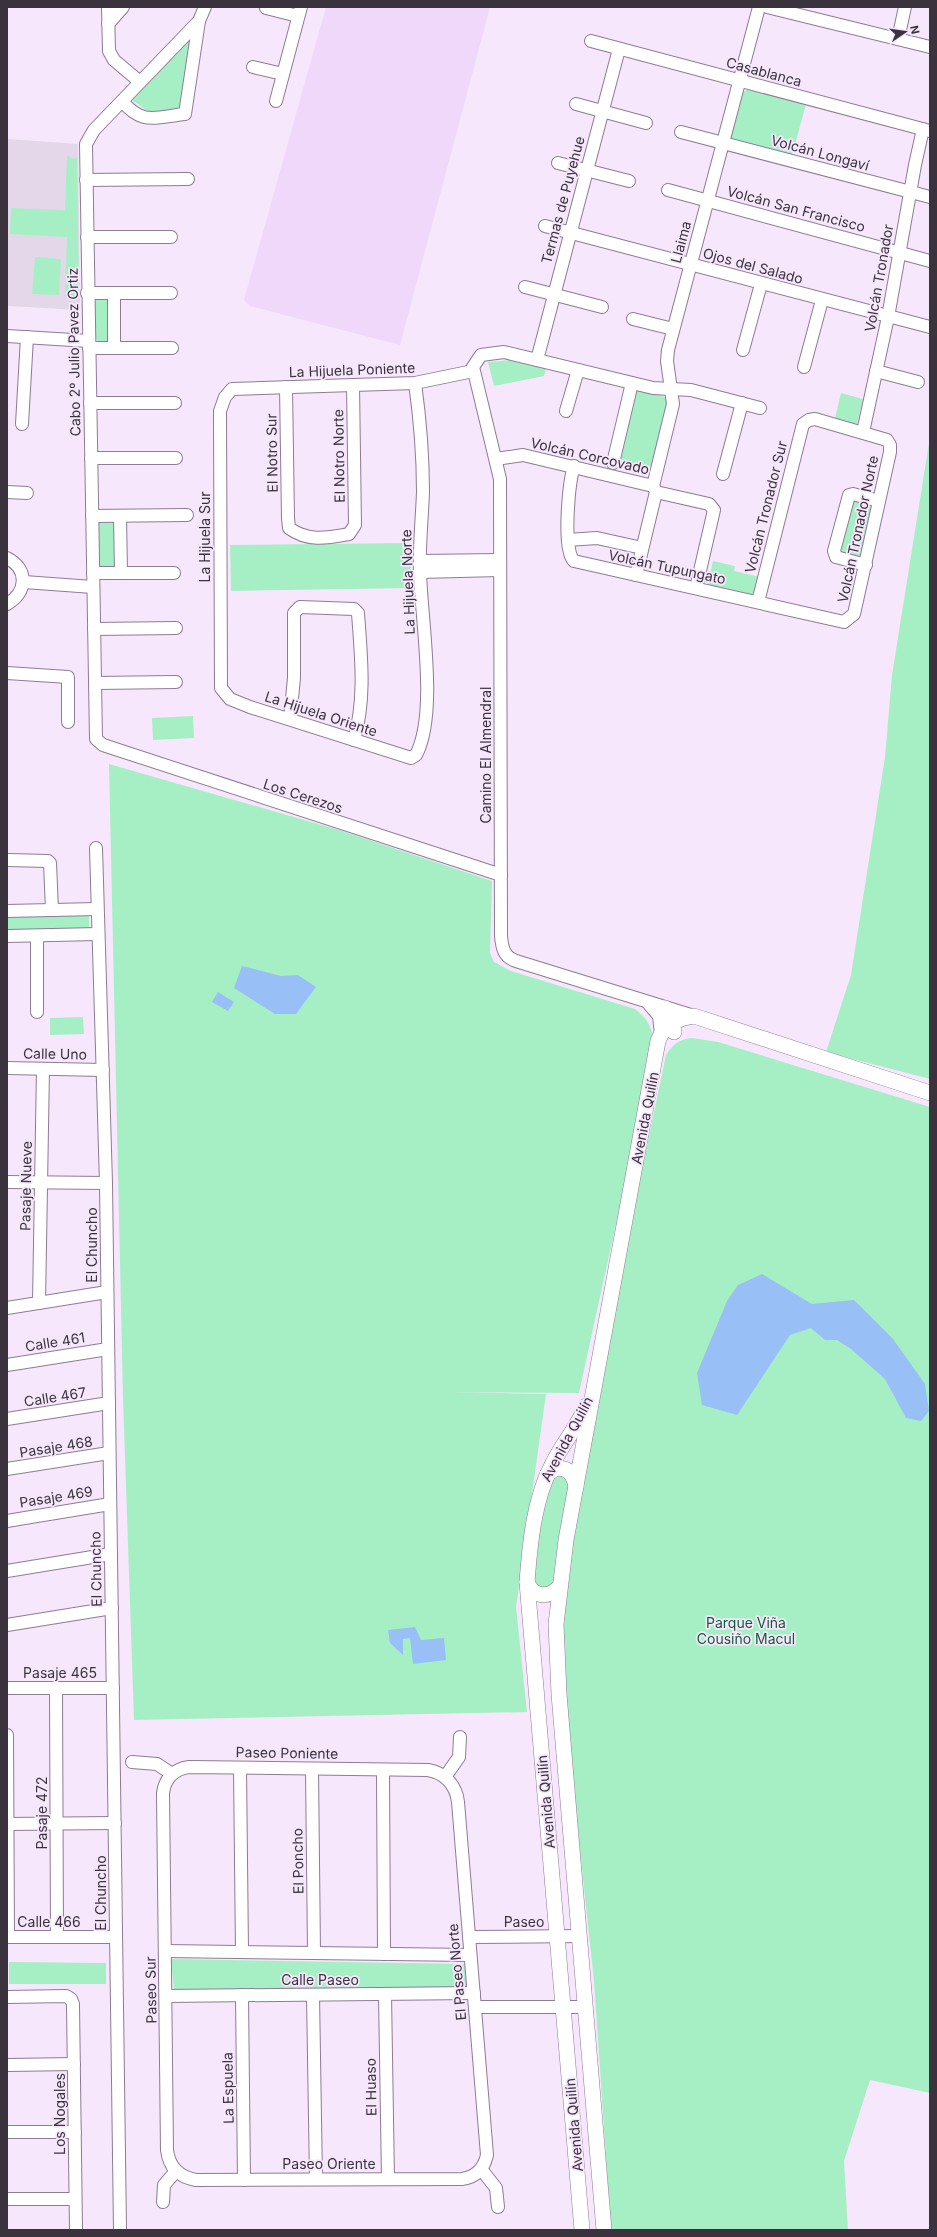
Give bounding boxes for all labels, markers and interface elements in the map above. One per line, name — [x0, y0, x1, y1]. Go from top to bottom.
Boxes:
north arrow — [885, 12, 925, 52]
text: N — [907, 24, 923, 35]
street label: Casablanca — [725, 53, 804, 90]
street label: Volcán Longaví — [769, 131, 872, 174]
street label: Termas de Puyehue — [537, 134, 588, 266]
street label: Volcán San Francisco — [725, 182, 867, 235]
street label: Llaima — [667, 219, 694, 265]
street label: Volcán Tronador — [861, 223, 896, 333]
street label: Ojos del Salado — [701, 244, 805, 287]
street label: Cabo 2º Julio Pavez Ortiz — [64, 267, 83, 437]
street label: La Hijuela Poniente — [288, 359, 415, 380]
street label: El Notro Norte — [329, 409, 348, 503]
street label: El Notro Sur — [262, 413, 281, 493]
street label: Volcán Corcovado — [529, 434, 651, 477]
street label: Volcán Tronador Sur — [741, 439, 790, 575]
street label: Volcán Tronador Norte — [834, 454, 881, 604]
street label: La Hijuela Sur — [196, 491, 213, 583]
street label: La Hijuela Norte — [397, 529, 418, 635]
street label: Volcán Tupungato — [607, 546, 727, 587]
street label: La Hijuela Oriente — [263, 687, 379, 740]
street label: Camino El Almendral — [477, 687, 494, 823]
street label: Los Cerezos — [261, 775, 345, 816]
street label: Calle Uno — [23, 1044, 87, 1063]
street label: Avenida Quilín — [627, 1070, 662, 1166]
street label: Pasaje Nueve — [16, 1141, 35, 1231]
street label: El Chuncho — [83, 1207, 100, 1283]
street label: Calle 461 — [24, 1328, 86, 1355]
street label: Calle 467 — [23, 1383, 87, 1410]
street label: Avenida Quilín — [537, 1393, 596, 1484]
street label: Pasaje 468 — [18, 1432, 94, 1461]
street label: Pasaje 469 — [18, 1482, 94, 1511]
street label: El Chuncho — [86, 1531, 105, 1607]
park label: Parque Viña Cousiño Macul — [697, 1614, 795, 1647]
street label: Pasaje 465 — [23, 1664, 97, 1681]
street label: Paseo Poniente — [236, 1743, 338, 1762]
street label: Avenida Quilín — [533, 1755, 558, 1850]
street label: Pasaje 472 — [33, 1776, 50, 1850]
street label: El Poncho — [288, 1828, 307, 1894]
street label: El Chuncho — [92, 1855, 109, 1931]
street label: Calle 466 — [17, 1913, 81, 1930]
street label: Paseo — [504, 1913, 544, 1930]
street label: El Paseo Norte — [444, 1923, 469, 2021]
street label: Paseo Sur — [141, 1956, 160, 2024]
street label: Calle Paseo — [281, 1971, 359, 1988]
street label: La Espuela — [218, 2052, 237, 2124]
street label: El Huaso — [361, 2058, 380, 2116]
street label: Los Nogales — [51, 2073, 68, 2155]
street label: Avenida Quilín — [561, 2078, 586, 2173]
street label: Paseo Oriente — [282, 2155, 376, 2172]

